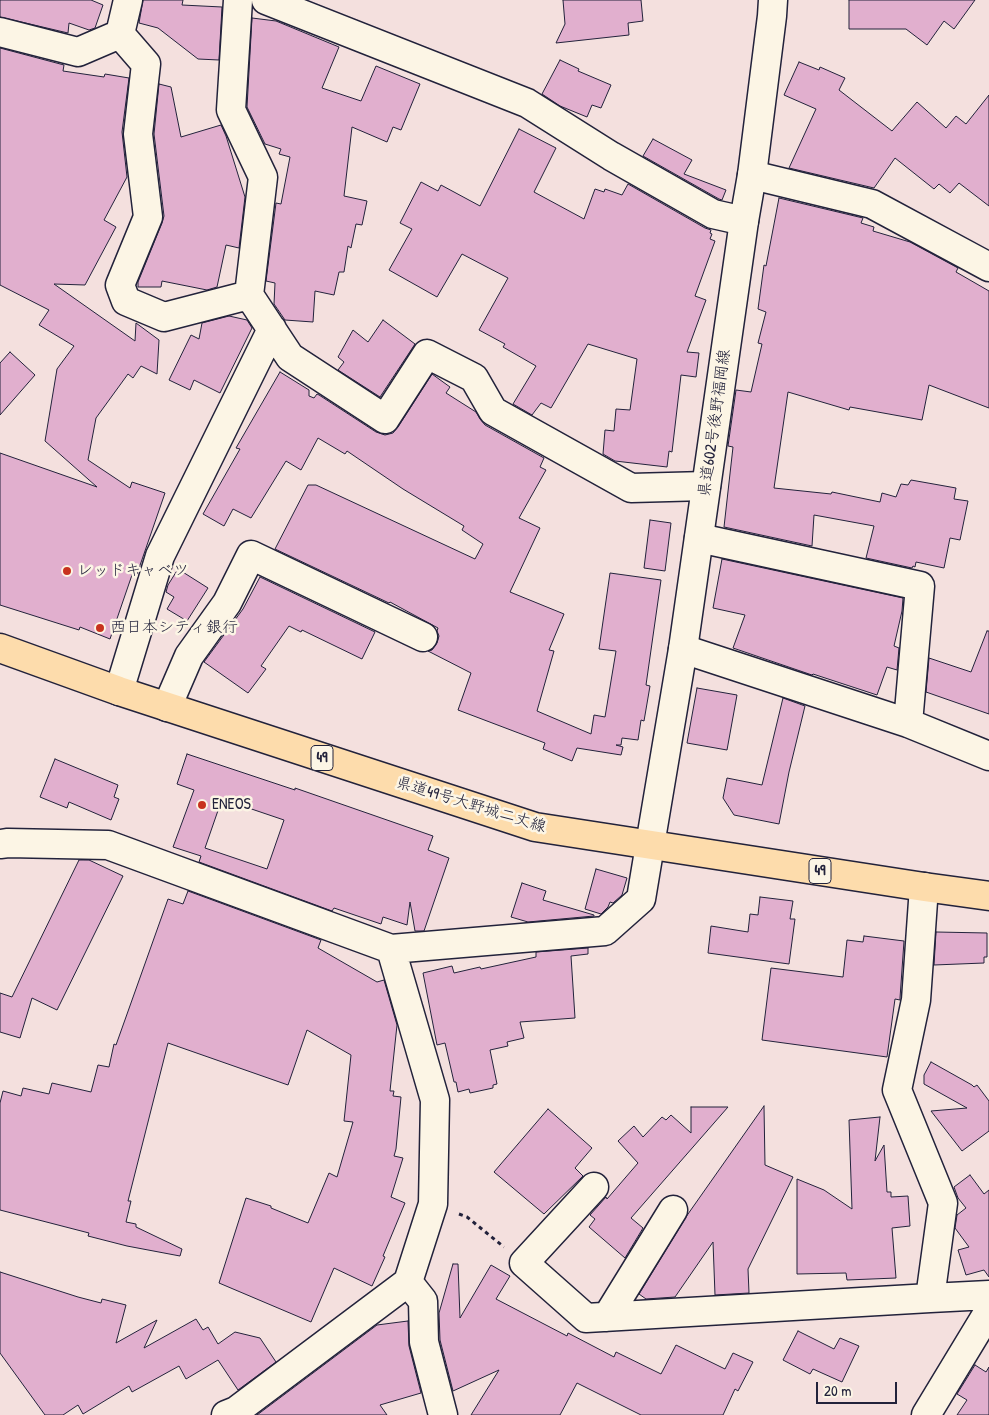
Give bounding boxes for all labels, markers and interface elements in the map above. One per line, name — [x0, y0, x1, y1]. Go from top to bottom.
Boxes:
street label: 県道602号後野福岡線 — [695, 348, 735, 498]
place label: レッドキャベツ — [77, 561, 189, 581]
marker: レッドキャベツ — [61, 565, 73, 577]
place label: 西日本シティ銀行 — [110, 618, 238, 638]
marker: 西日本シティ銀行 — [94, 622, 106, 634]
road number: 49 — [311, 746, 333, 770]
street label: 県道49号大野城二丈線 — [394, 773, 548, 837]
place label: ENEOS — [212, 795, 251, 815]
marker: ENEOS — [196, 799, 208, 811]
road number: 49 — [809, 858, 831, 884]
scale bar — [819, 1372, 900, 1404]
text: 20 m — [824, 1380, 851, 1401]

